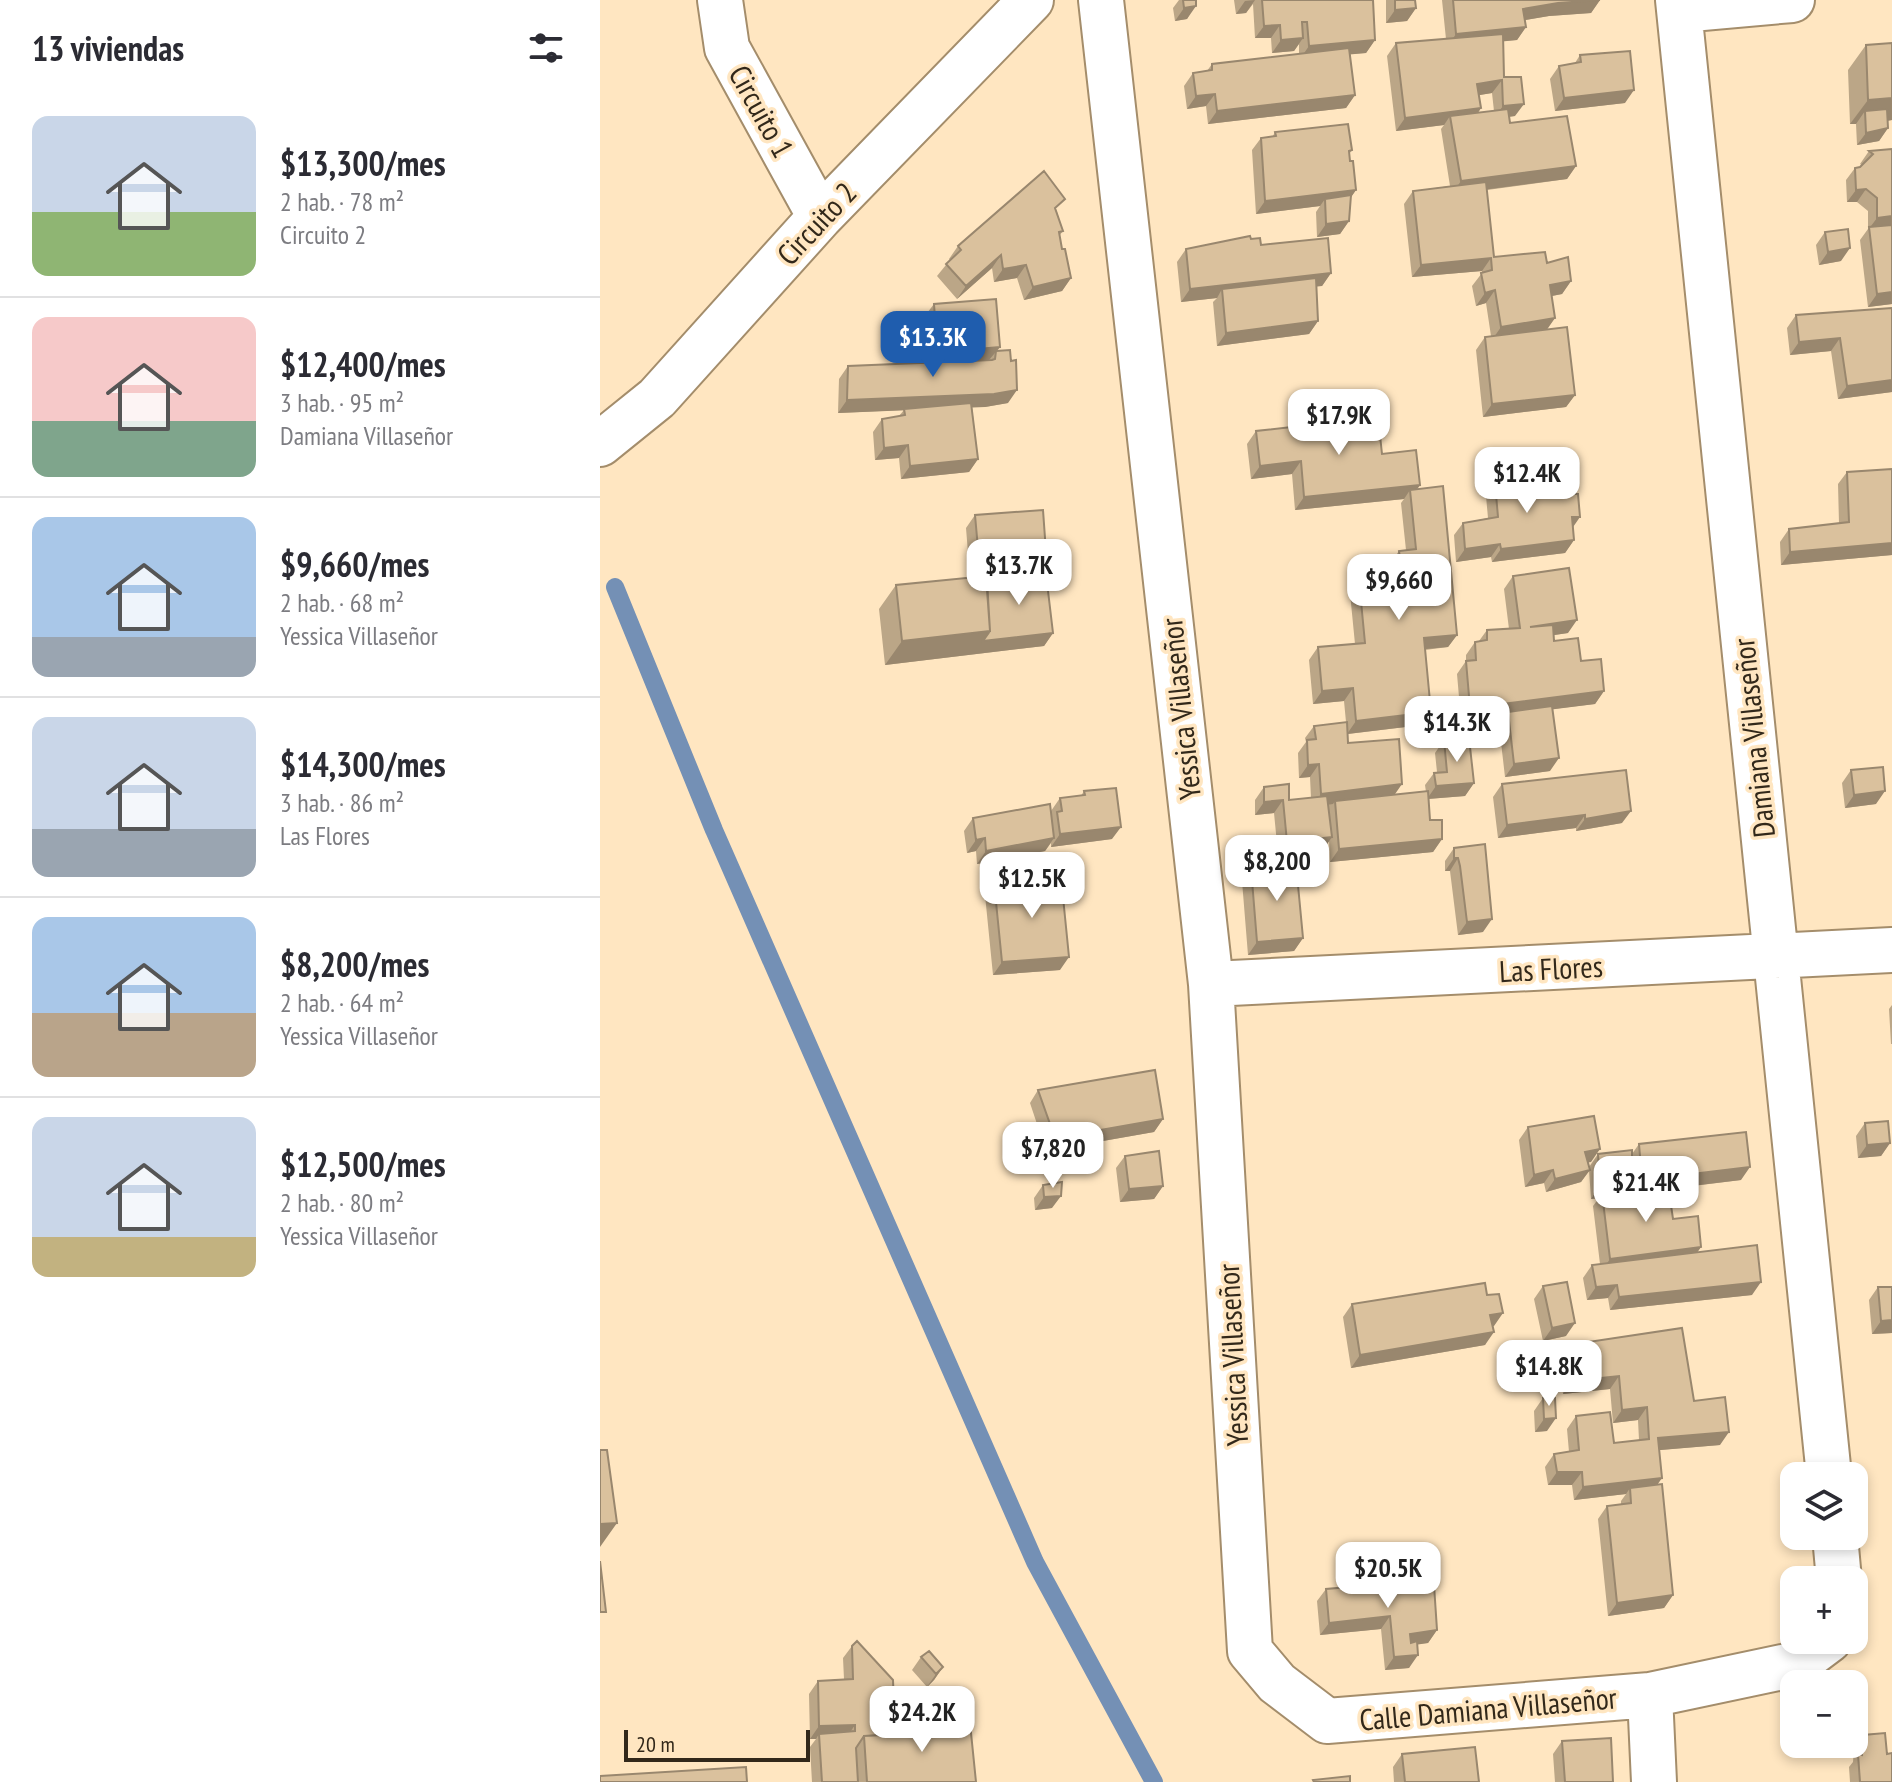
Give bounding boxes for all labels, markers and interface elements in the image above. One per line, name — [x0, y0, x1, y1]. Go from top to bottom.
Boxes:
text: 13 viviendas — [32, 26, 184, 70]
icon: filters — [524, 26, 568, 70]
street label: Circuito 1 — [721, 58, 803, 164]
text: $13,300/mes — [280, 141, 446, 185]
icon: home — [96, 148, 192, 244]
street label: Circuito 2 — [768, 173, 864, 273]
text: 2 hab. · 78 m² — [280, 185, 404, 218]
text: Circuito 2 — [280, 218, 366, 251]
pin: $13.3K — [868, 311, 998, 379]
text: $13.3K — [899, 320, 967, 353]
text: $12,400/mes — [280, 342, 446, 386]
icon: home — [96, 349, 192, 445]
text: 3 hab. · 95 m² — [280, 386, 404, 419]
pin: $17.9K — [1274, 389, 1404, 457]
text: $17.9K — [1306, 398, 1372, 431]
text: Damiana Villaseñor — [280, 419, 453, 452]
pin: $12.4K — [1462, 447, 1592, 515]
text: $12.4K — [1493, 456, 1561, 489]
pin: $13.7K — [954, 539, 1084, 607]
text: $9,660/mes — [280, 542, 429, 586]
text: $13.7K — [985, 548, 1053, 581]
icon: home — [96, 549, 192, 645]
pin: $9,660 — [1334, 554, 1464, 622]
text: $9,660 — [1365, 563, 1433, 596]
text: 2 hab. · 68 m² — [280, 586, 404, 619]
street label: Yessica Villaseñor — [1151, 616, 1209, 802]
text: Yessica Villaseñor — [280, 619, 438, 652]
street label: Damiana Villaseñor — [1723, 636, 1783, 839]
pin: $14.3K — [1392, 696, 1522, 764]
text: $14.3K — [1423, 705, 1491, 738]
text: $14,300/mes — [280, 742, 446, 786]
icon: home — [96, 749, 192, 845]
text: 3 hab. · 86 m² — [280, 786, 404, 819]
text: Las Flores — [280, 819, 370, 852]
pin: $8,200 — [1212, 835, 1342, 903]
text: $8,200 — [1243, 844, 1311, 877]
pin: $12.5K — [967, 852, 1097, 920]
text: $12.5K — [998, 861, 1066, 894]
text: $8,200/mes — [280, 942, 429, 986]
street label: Las Flores — [1498, 946, 1604, 990]
icon: home — [96, 949, 192, 1045]
text: 2 hab. · 64 m² — [280, 986, 404, 1019]
text: Yessica Villaseñor — [280, 1019, 438, 1052]
pin: $7,820 — [988, 1122, 1118, 1190]
text: $7,820 — [1020, 1131, 1086, 1164]
text: $12,500/mes — [280, 1142, 446, 1186]
icon: home — [96, 1149, 192, 1245]
pin: $21.4K — [1581, 1156, 1711, 1224]
text: $21.4K — [1612, 1165, 1680, 1198]
text: 2 hab. · 80 m² — [280, 1186, 404, 1219]
text: Yessica Villaseñor — [280, 1219, 438, 1252]
street label: Yessica Villaseñor — [1208, 1262, 1256, 1447]
pin: $14.8K — [1484, 1340, 1614, 1408]
text: $14.8K — [1515, 1349, 1583, 1382]
map controls — [1780, 1462, 1868, 1758]
button: layers — [1780, 1462, 1868, 1550]
pin: $20.5K — [1323, 1542, 1453, 1610]
text: $20.5K — [1354, 1551, 1422, 1584]
button: + — [1780, 1566, 1868, 1654]
button: − — [1780, 1670, 1868, 1758]
street label: Calle Damiana Villaseñor — [1358, 1677, 1619, 1739]
pin: $24.2K — [857, 1686, 987, 1754]
text: $24.2K — [888, 1695, 956, 1728]
scale bar — [624, 1726, 810, 1762]
text: 20 m — [636, 1730, 675, 1758]

